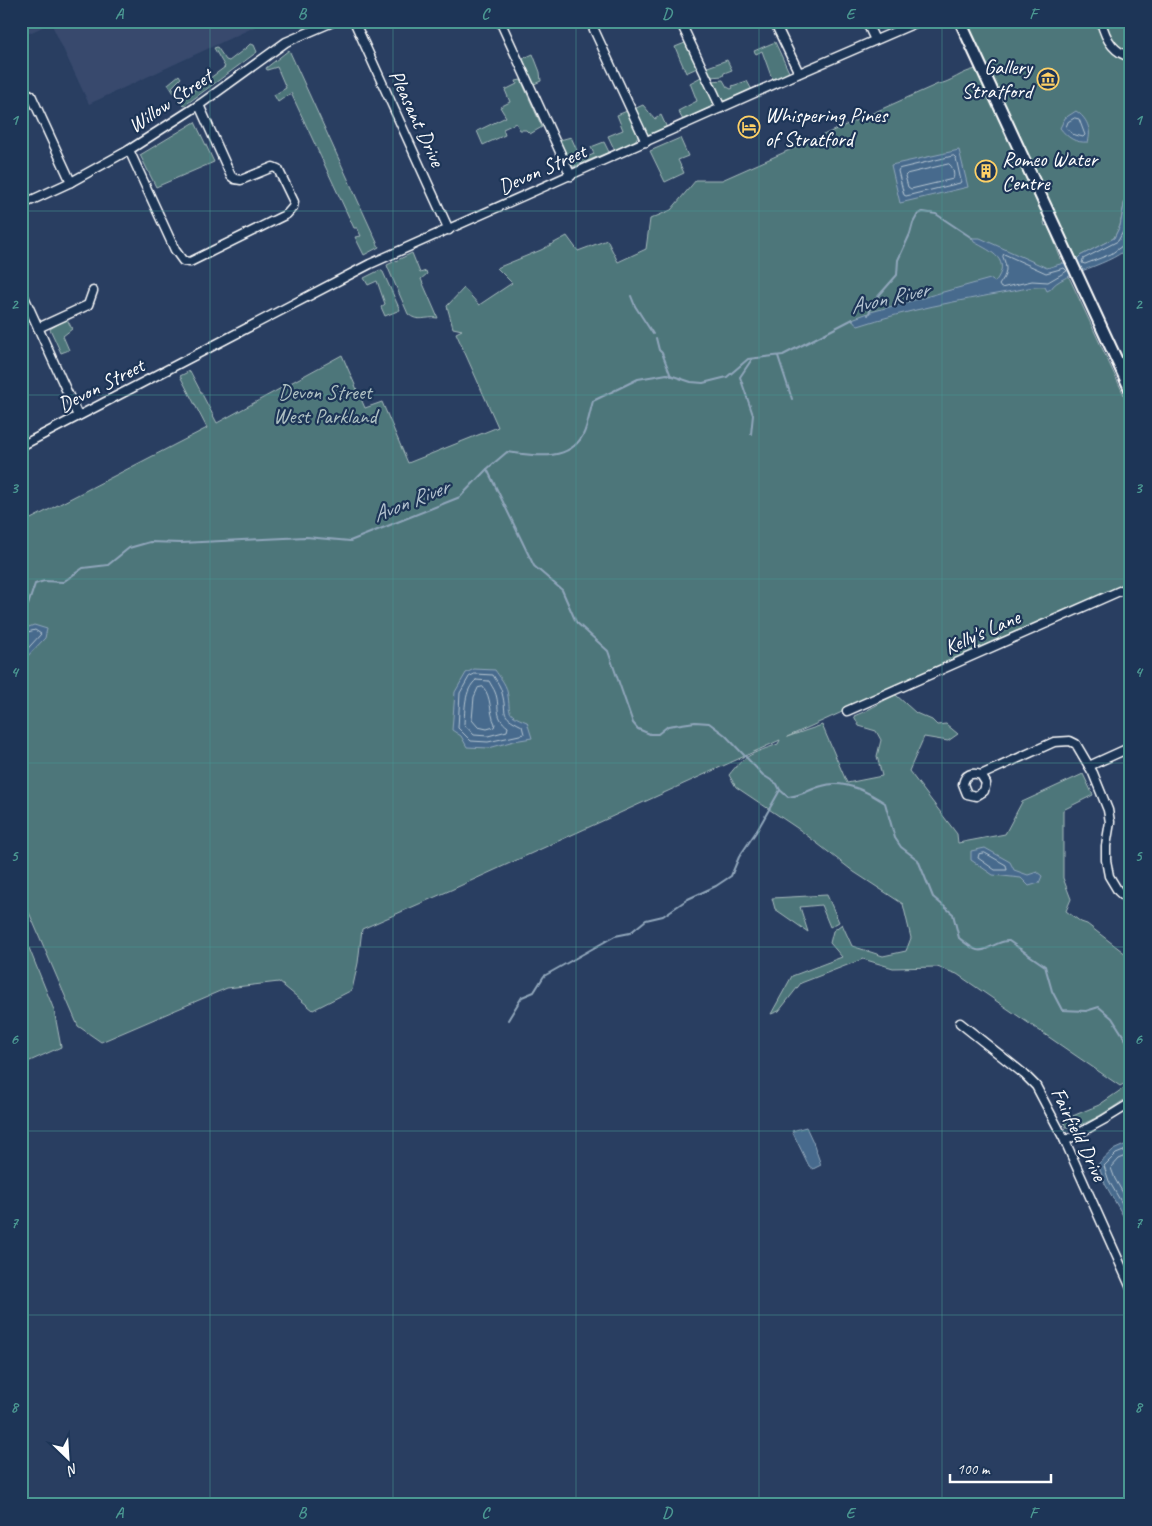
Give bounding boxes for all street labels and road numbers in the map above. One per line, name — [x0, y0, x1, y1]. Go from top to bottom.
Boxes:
street label: Willow Street — [123, 62, 220, 139]
street label: Pleasant Drive — [383, 66, 451, 171]
street label: Devon Street — [494, 137, 592, 200]
street label: Devon Street — [53, 351, 150, 418]
street label: Kelly's Lane — [940, 603, 1025, 660]
street label: Fairfield Drive — [1045, 1083, 1113, 1186]

